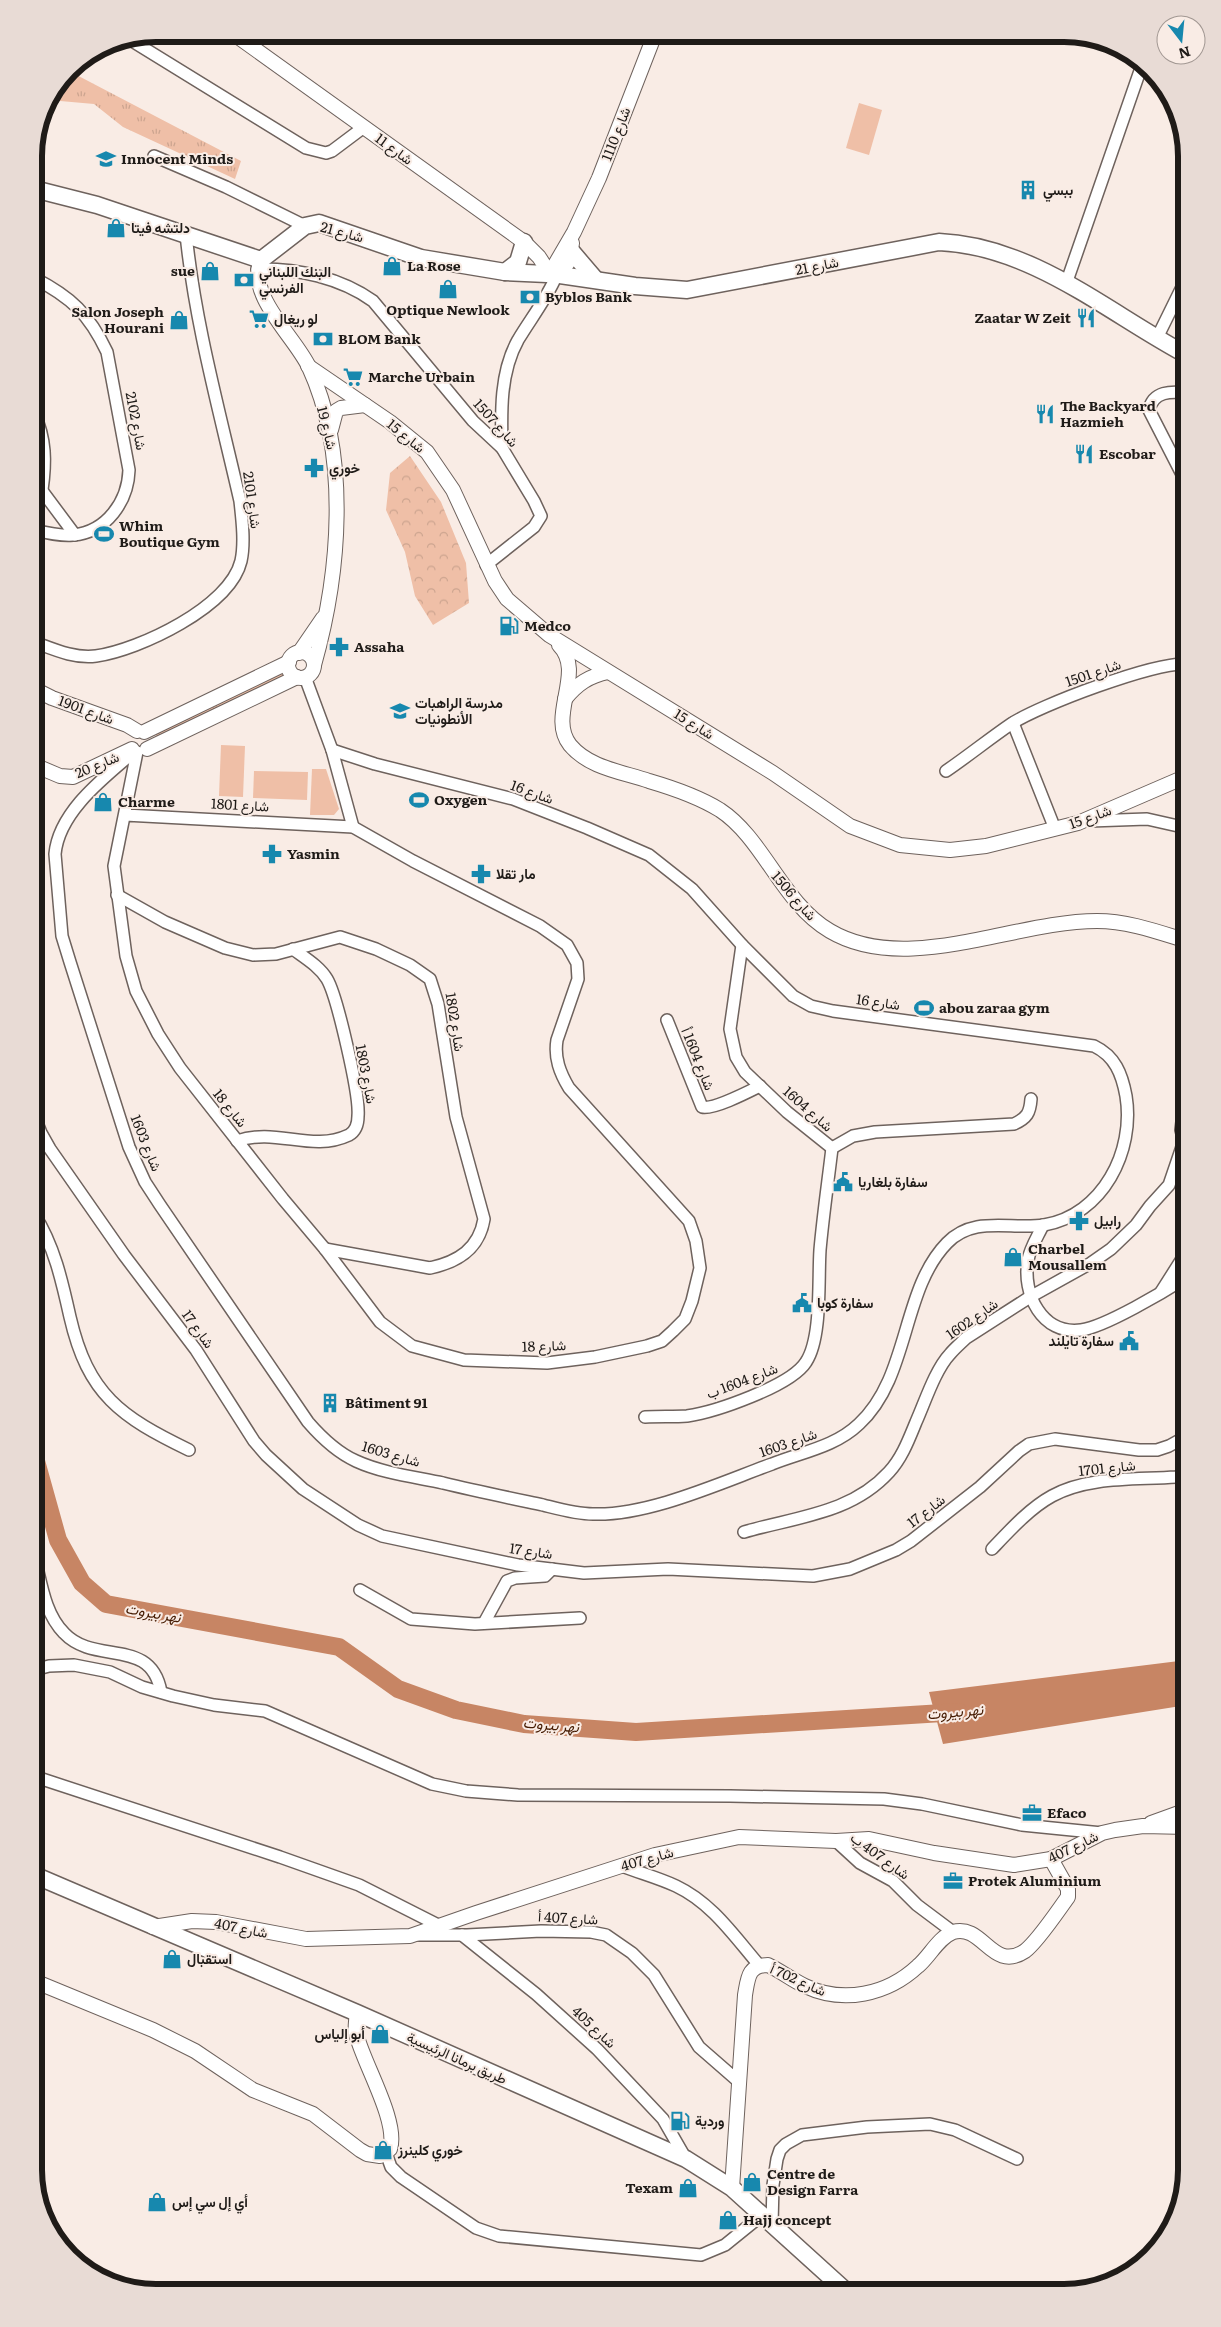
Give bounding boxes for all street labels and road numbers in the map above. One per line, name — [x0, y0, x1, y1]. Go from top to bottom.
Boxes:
street label: شارع 1110 — [596, 104, 636, 164]
street label: شارع 11 — [370, 128, 418, 170]
street label: شارع 21 — [318, 216, 366, 248]
street label: شارع 21 — [793, 251, 841, 281]
street label: شارع 2102 — [120, 390, 152, 452]
street label: شارع 1507 — [468, 394, 524, 452]
street label: شارع 19 — [311, 404, 343, 452]
street label: شارع 15 — [382, 414, 430, 458]
street label: شارع 2101 — [237, 470, 267, 530]
street label: شارع 1501 — [1062, 653, 1124, 693]
street label: شارع 1901 — [55, 690, 117, 730]
street label: شارع 15 — [670, 703, 718, 745]
street label: شارع 20 — [71, 746, 123, 784]
street label: شارع 16 — [507, 774, 557, 810]
street label: شارع 1801 — [210, 792, 270, 818]
street label: شارع 15 — [1066, 799, 1114, 835]
street label: شارع 1506 — [766, 866, 822, 926]
street label: شارع 16 — [855, 988, 901, 1016]
street label: شارع 1802 — [439, 991, 471, 1053]
street label: شارع 1604 أ — [675, 1024, 721, 1094]
street label: شارع 1803 — [349, 1043, 383, 1105]
street label: شارع 1604 — [778, 1081, 838, 1137]
street label: شارع 18 — [207, 1084, 253, 1132]
street label: شارع 1603 — [125, 1111, 167, 1175]
street label: شارع 1602 — [941, 1293, 1003, 1345]
street label: شارع 17 — [176, 1305, 220, 1353]
street label: شارع 18 — [521, 1334, 567, 1358]
street label: شارع 1604 ب — [703, 1357, 781, 1405]
street label: شارع 1603 — [756, 1423, 820, 1463]
street label: شارع 1603 — [359, 1435, 423, 1473]
street label: شارع 1701 — [1077, 1454, 1137, 1482]
street label: شارع 17 — [902, 1489, 950, 1533]
street label: شارع 17 — [508, 1537, 554, 1565]
street label: شارع 407 — [1044, 1825, 1102, 1869]
street label: شارع 407 ب — [846, 1827, 914, 1885]
street label: شارع 407 — [618, 1841, 676, 1877]
street label: شارع 407 أ — [537, 1905, 599, 1931]
street label: شارع 407 — [212, 1912, 270, 1944]
street label: شارع 702 أ — [766, 1958, 830, 2002]
street label: شارع 405 — [567, 2001, 621, 2053]
street label: طريق برمانا الرئيسية — [404, 2026, 511, 2088]

